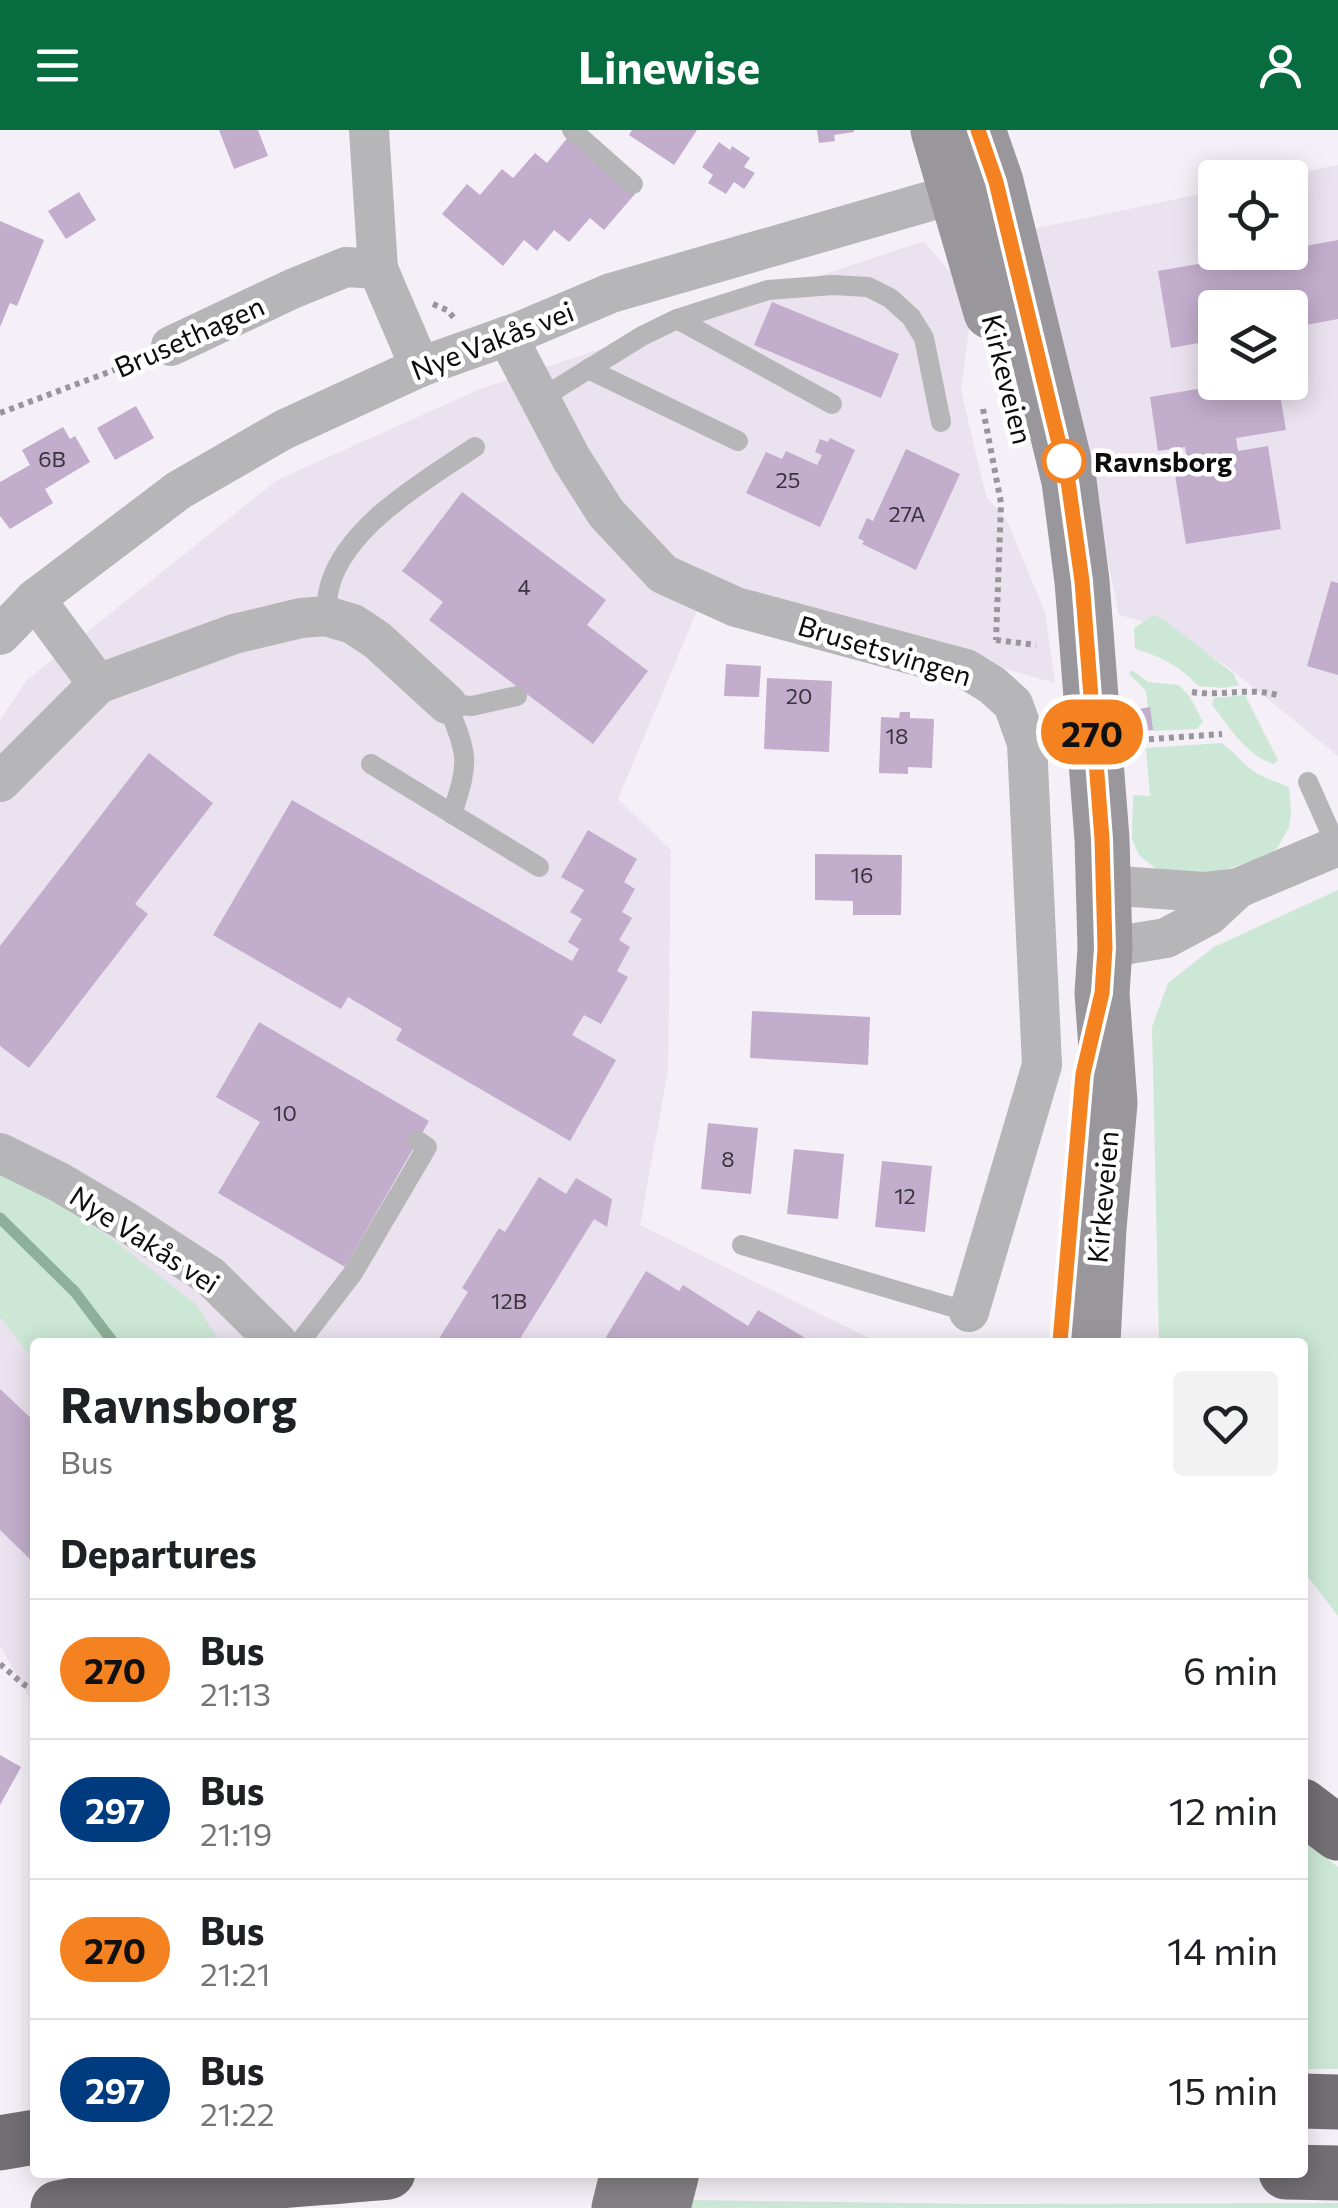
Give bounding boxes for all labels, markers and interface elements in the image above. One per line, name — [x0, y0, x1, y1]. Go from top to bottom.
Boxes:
icon: menu — [30, 38, 85, 93]
text: Linewise — [578, 38, 760, 93]
icon: person — [1253, 38, 1308, 93]
map controls — [1198, 160, 1308, 400]
button: locate — [1198, 160, 1308, 270]
street label: Brusethagen — [109, 288, 269, 384]
button: layers — [1198, 290, 1308, 400]
street label: Nye Vakås vei — [406, 293, 578, 387]
street label: Kirkeveien — [975, 310, 1041, 448]
marker: Ravnsborg — [1043, 440, 1085, 482]
place label: Ravnsborg — [1094, 444, 1232, 478]
house number: 6B — [38, 445, 66, 472]
house number: 25 — [776, 466, 800, 493]
house number: 27A — [888, 500, 926, 527]
house number: 4 — [517, 573, 531, 600]
street label: Brusetsvingen — [794, 608, 976, 692]
house number: 20 — [786, 682, 812, 709]
line badge: 270 — [1034, 700, 1150, 764]
text: 270 — [1061, 711, 1123, 754]
house number: 18 — [886, 722, 908, 749]
house number: 16 — [851, 861, 873, 888]
house number: 10 — [273, 1099, 297, 1126]
street label: Kirkeveien — [1079, 1129, 1125, 1265]
house number: 8 — [721, 1145, 735, 1172]
street label: Nye Vakås vei — [64, 1178, 226, 1300]
house number: 12 — [894, 1182, 916, 1209]
house number: 12B — [491, 1287, 527, 1314]
button: heart — [1173, 1371, 1278, 1476]
text: Ravnsborg — [60, 1374, 297, 1433]
text: Bus — [60, 1441, 113, 1481]
text: Departures — [60, 1529, 257, 1576]
text: Bus — [200, 1626, 265, 1673]
text: 6 min — [1183, 1646, 1278, 1693]
text: 270 — [84, 1648, 146, 1691]
text: 21:13 — [200, 1673, 271, 1713]
text: Bus — [200, 1766, 265, 1813]
text: 12 min — [1169, 1786, 1278, 1833]
text: 297 — [85, 1788, 145, 1831]
text: 21:19 — [200, 1813, 272, 1853]
text: Bus — [200, 1906, 265, 1953]
text: 14 min — [1167, 1926, 1278, 1973]
text: 270 — [84, 1928, 146, 1971]
text: 21:21 — [200, 1953, 270, 1993]
text: Bus — [200, 2046, 265, 2093]
text: 15 min — [1168, 2066, 1278, 2113]
text: 297 — [85, 2068, 145, 2111]
text: 21:22 — [200, 2093, 274, 2133]

